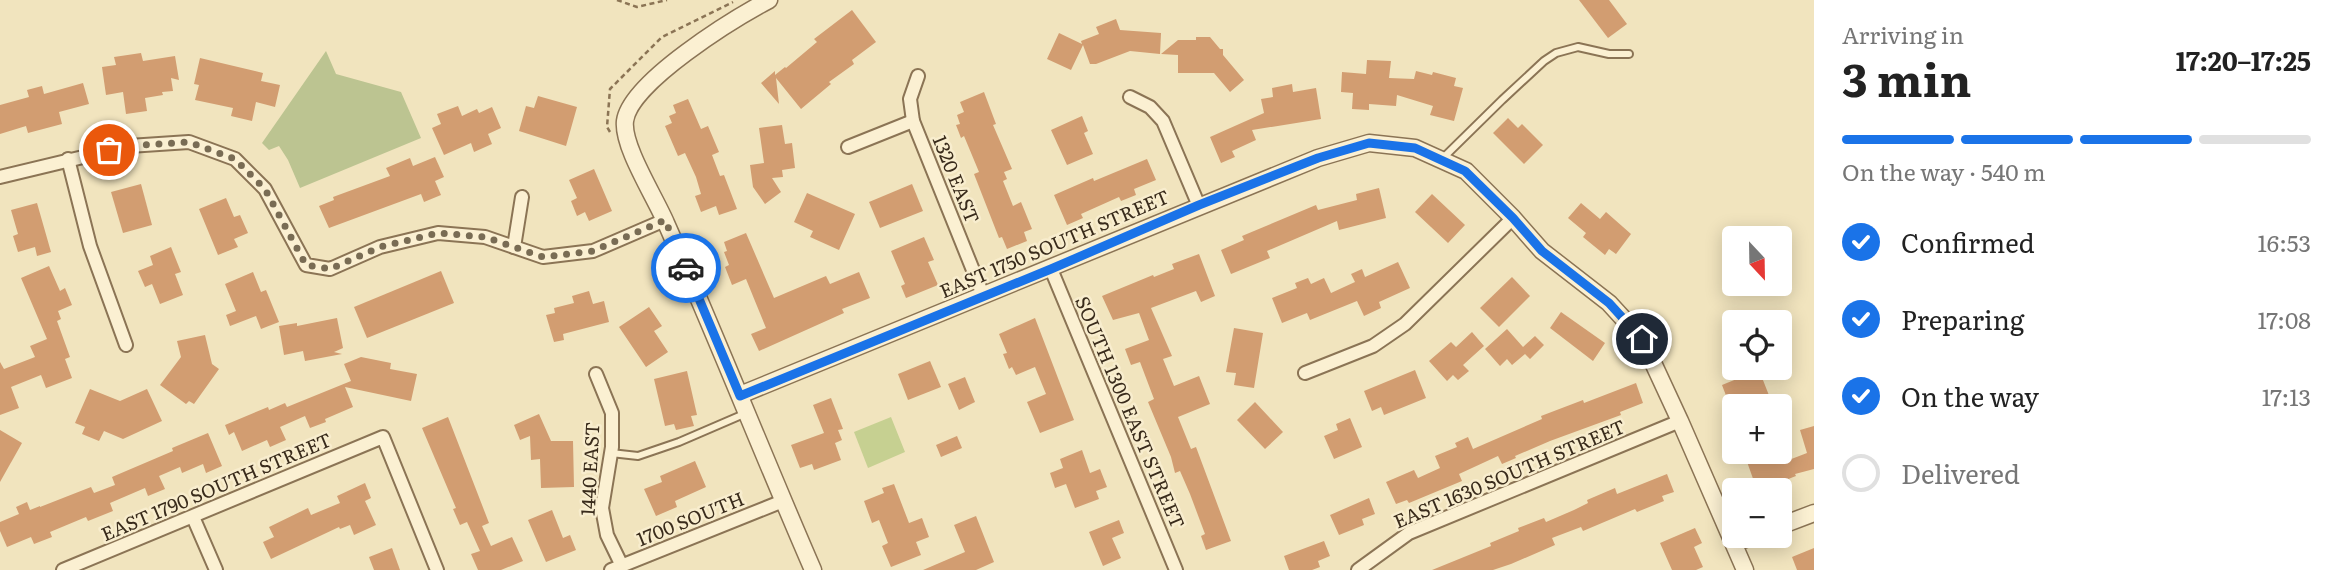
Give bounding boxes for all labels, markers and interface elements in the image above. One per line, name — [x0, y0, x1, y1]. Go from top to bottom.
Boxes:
text: Arriving in — [1842, 17, 1964, 51]
text: 17:20–17:25 — [2176, 40, 2311, 79]
text: 3 min — [1842, 43, 1972, 111]
pin — [79, 120, 139, 180]
icon: bag — [90, 131, 128, 169]
street label: 1320 EAST — [927, 131, 987, 227]
text: On the way · 540 m — [1842, 154, 2046, 188]
street label: EAST 1750 SOUTH STREET — [935, 182, 1173, 304]
text: Confirmed — [1901, 222, 2035, 261]
icon: check — [1842, 223, 1880, 261]
text: 16:53 — [2257, 225, 2311, 259]
north arrow — [1722, 226, 1792, 296]
map controls — [1722, 226, 1792, 548]
courier — [651, 233, 721, 303]
icon: car — [667, 249, 705, 287]
street label: SOUTH 1300 EAST STREET — [1069, 291, 1193, 533]
text: Preparing — [1901, 299, 2024, 338]
icon: check — [1842, 300, 1880, 338]
text: 17:08 — [2258, 302, 2311, 336]
pin — [1612, 309, 1672, 369]
button: locate — [1722, 310, 1792, 380]
icon: home — [1623, 320, 1661, 358]
text: On the way — [1901, 376, 2039, 415]
icon: check — [1842, 377, 1880, 415]
text: 17:13 — [2262, 379, 2311, 413]
button: + — [1722, 394, 1792, 464]
street label: EAST 1630 SOUTH STREET — [1389, 411, 1629, 535]
street label: 1440 EAST — [573, 421, 605, 517]
street label: EAST 1790 SOUTH STREET — [96, 425, 336, 547]
text: Delivered — [1901, 453, 2020, 492]
button: − — [1722, 478, 1792, 548]
street label: 1700 SOUTH — [632, 484, 748, 552]

